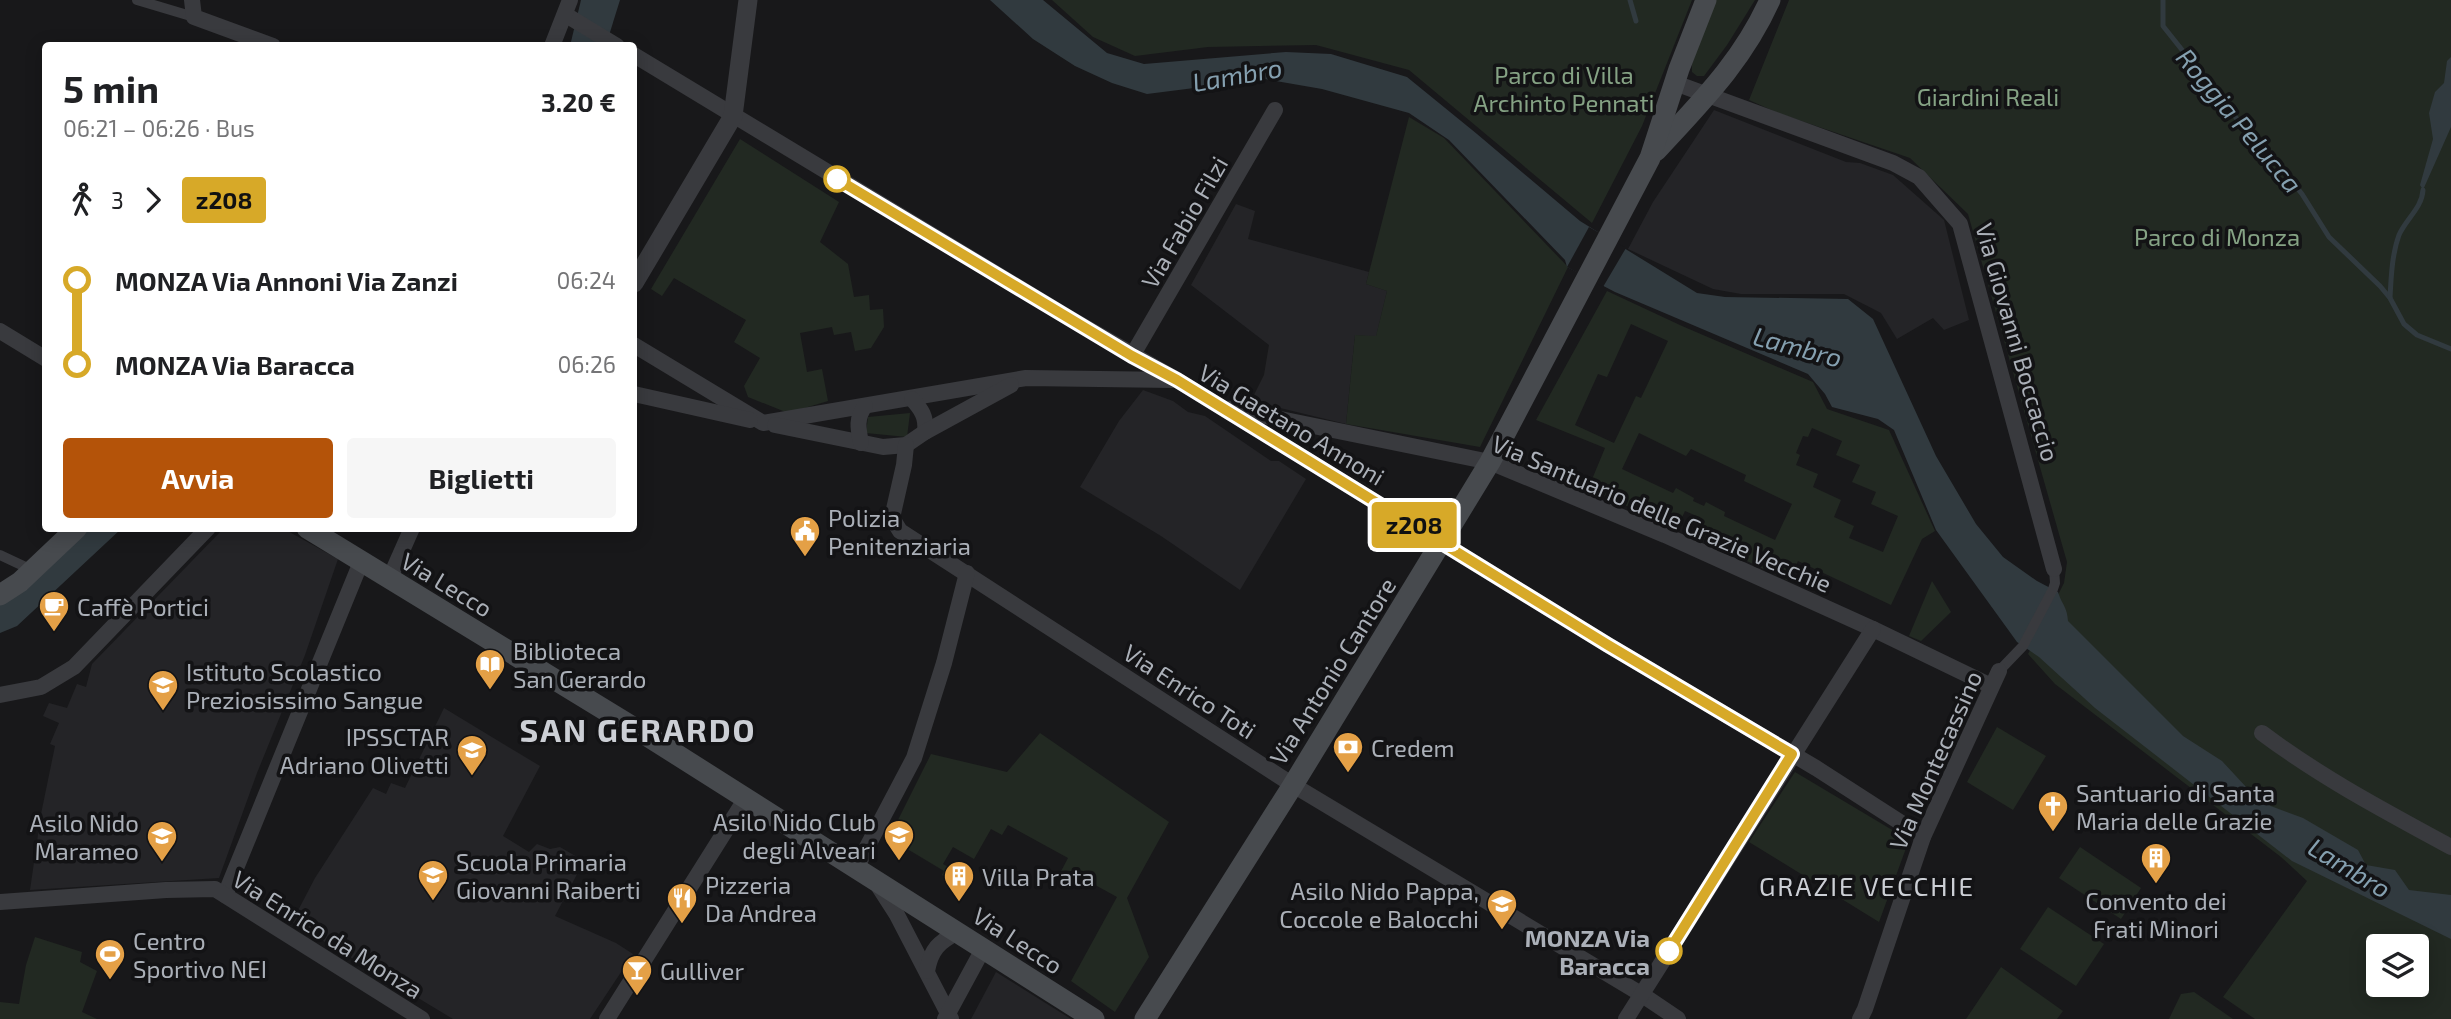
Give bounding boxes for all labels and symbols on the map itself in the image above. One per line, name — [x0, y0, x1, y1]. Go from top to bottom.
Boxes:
water label: Roggia Pelucca — [2171, 42, 2309, 198]
water label: Lambro — [1190, 51, 1284, 97]
park label: Parco di Villa Archinto Pennati — [1473, 60, 1655, 117]
park label: Giardini Reali — [1917, 82, 2059, 111]
street label: Via Fabio Filzi — [1135, 151, 1233, 293]
unlabelled marker — [824, 166, 850, 192]
street label: Via Giovanni Boccaccio — [1970, 220, 2066, 464]
park label: Parco di Monza — [2134, 222, 2300, 251]
water label: Lambro — [1750, 319, 1846, 373]
street label: Via Gaetano Annoni — [1194, 357, 1390, 491]
street label: Via Santuario delle Grazie Vecchie — [1488, 428, 1836, 598]
line badge: z208 — [1365, 502, 1463, 548]
place label: Polizia Penitenziaria — [828, 503, 971, 560]
public building icon: Polizia Penitenziaria — [788, 514, 822, 558]
street label: Via Lecco — [396, 546, 498, 622]
street label: Via Antonio Cantore — [1263, 572, 1401, 770]
cafe icon: Caffè Portici — [37, 589, 71, 633]
place label: Caffè Portici — [77, 592, 209, 621]
place label: Biblioteca San Gerardo — [513, 636, 646, 693]
street label: Via Enrico Toti — [1118, 637, 1262, 745]
library icon: Biblioteca San Gerardo — [473, 647, 507, 691]
place label: Istituto Scolastico Preziosissimo Sangue — [186, 657, 423, 714]
street label: Via Montecassino — [1883, 666, 1987, 854]
school or university icon: Istituto Scolastico Preziosissimo Sangue — [146, 668, 180, 712]
district label: SAN GERARDO — [519, 710, 757, 748]
place label: IPSSCTAR Adriano Olivetti — [280, 722, 449, 779]
bank icon: Credem — [1331, 730, 1365, 774]
school or university icon: IPSSCTAR Adriano Olivetti — [455, 733, 489, 777]
place label: Credem — [1371, 733, 1455, 762]
place label: Santuario di Santa Maria delle Grazie — [2076, 778, 2275, 835]
church icon: Santuario di Santa Maria delle Grazie — [2036, 789, 2070, 833]
place label: Asilo Nido Club degli Alveari — [713, 807, 876, 864]
place label: Asilo Nido Marameo — [30, 808, 139, 865]
school or university icon: Asilo Nido Club degli Alveari — [882, 818, 916, 862]
school or university icon: Asilo Nido Marameo — [145, 819, 179, 863]
water label: Lambro — [2303, 830, 2397, 904]
building icon: Convento dei Frati Minori — [2139, 841, 2173, 885]
place label: Scuola Primaria Giovanni Raiberti — [456, 847, 641, 904]
school or university icon: Scuola Primaria Giovanni Raiberti — [416, 858, 450, 902]
building icon: Villa Prata — [942, 859, 976, 903]
place label: Villa Prata — [982, 862, 1095, 891]
street label: Via Enrico da Monza — [227, 864, 429, 1004]
place label: Pizzeria Da Andrea — [705, 870, 817, 927]
district label: GRAZIE VECCHIE — [1759, 870, 1975, 901]
place label: Asilo Nido Pappa, Coccole e Balocchi — [1279, 876, 1479, 933]
restaurant icon: Pizzeria Da Andrea — [665, 881, 699, 925]
place label: Convento dei Frati Minori — [2085, 886, 2227, 943]
school or university icon: Asilo Nido Pappa, Coccole e Balocchi — [1485, 887, 1519, 931]
street label: Via Lecco — [968, 900, 1068, 980]
place label: MONZA Via Baracca — [1525, 923, 1650, 980]
place label: Centro Sportivo NEI — [133, 926, 267, 983]
sports icon: Centro Sportivo NEI — [93, 937, 127, 981]
marker: MONZA Via Baracca — [1656, 938, 1682, 964]
bar icon: Gulliver — [620, 953, 654, 997]
place label: Gulliver — [660, 956, 744, 985]

